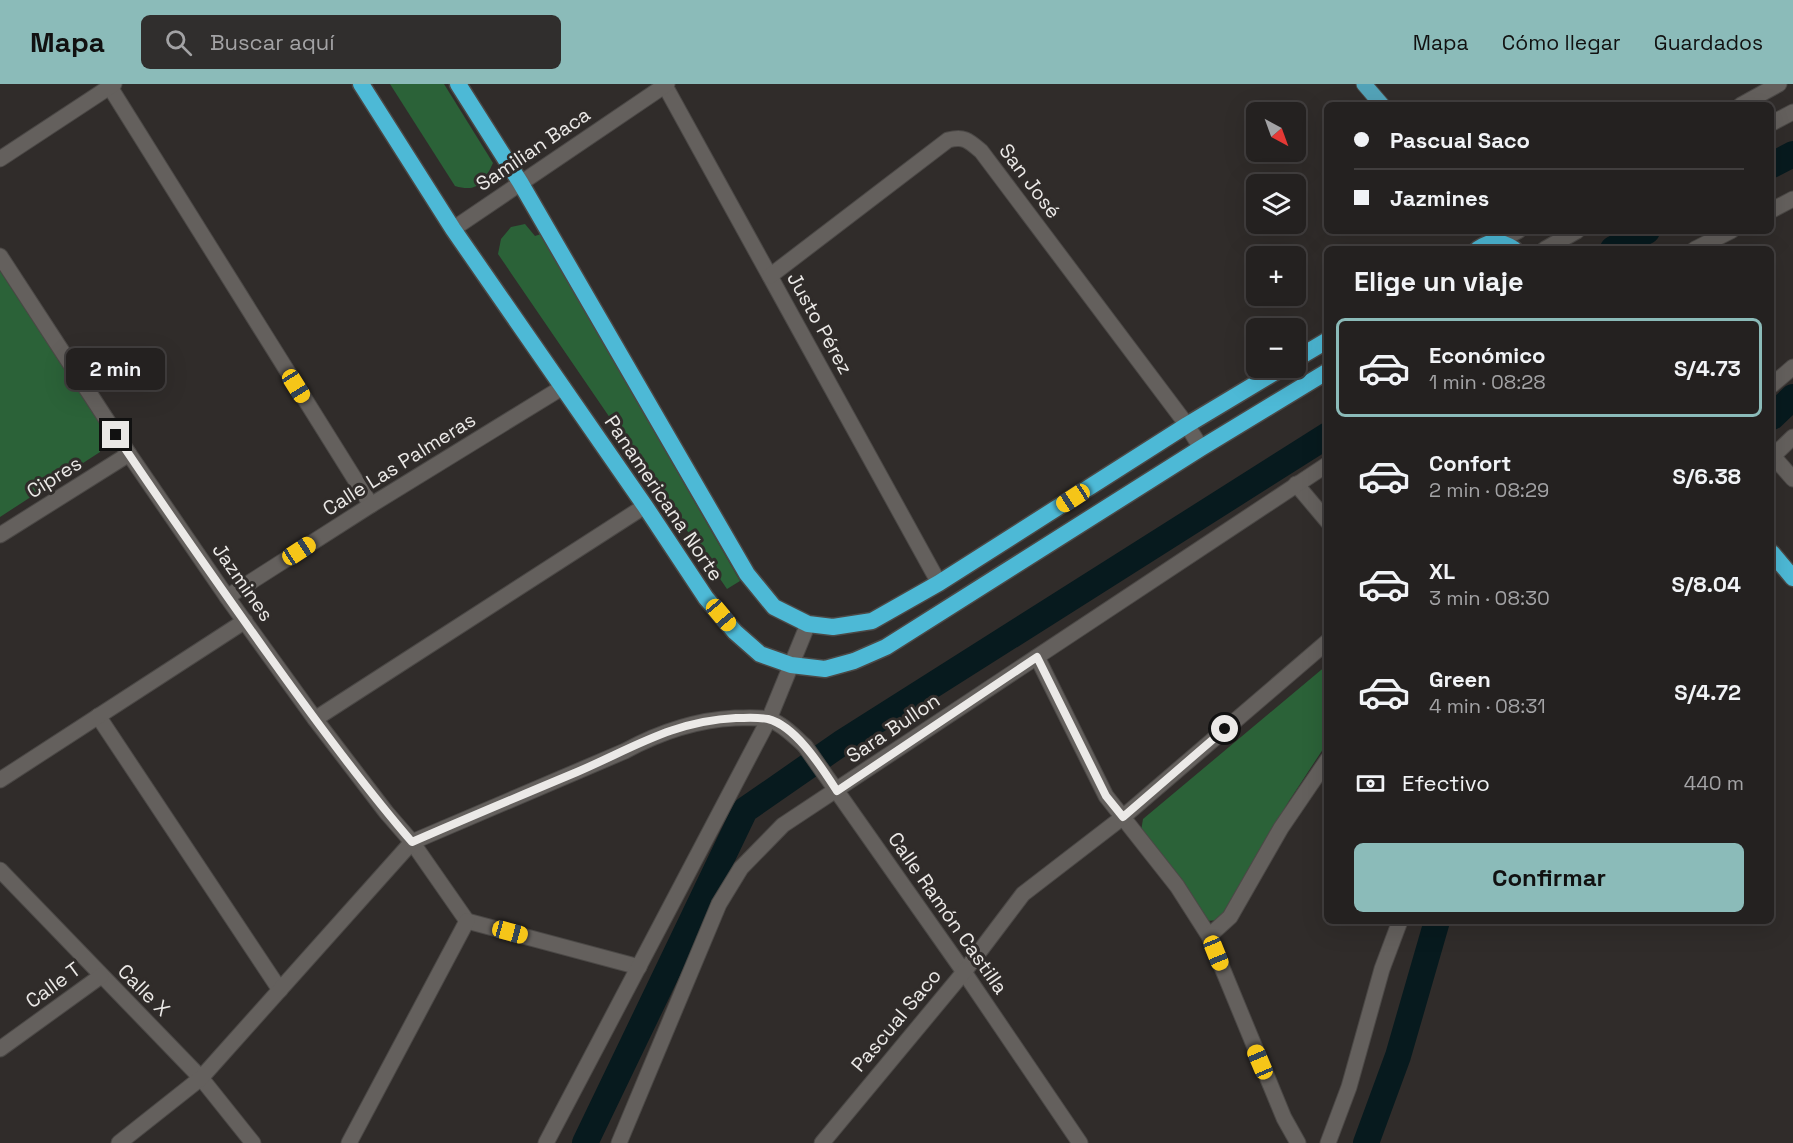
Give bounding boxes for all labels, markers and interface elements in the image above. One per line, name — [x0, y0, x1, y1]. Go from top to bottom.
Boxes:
search box — [141, 15, 561, 69]
text: Mapa — [30, 24, 105, 60]
icon: search — [162, 26, 195, 59]
text: Buscar aquí — [210, 28, 335, 56]
text: Mapa — [1413, 29, 1469, 56]
text: Cómo llegar — [1502, 29, 1621, 56]
text: Guardados — [1654, 29, 1763, 56]
street label: Samilian Baca — [471, 101, 595, 197]
north arrow — [1246, 102, 1306, 162]
map controls — [1246, 102, 1306, 378]
text: Pascual Saco — [1390, 126, 1530, 154]
street label: San José — [993, 138, 1067, 224]
button: layers — [1246, 174, 1306, 234]
text: Jazmines — [1390, 184, 1489, 212]
button: + — [1246, 246, 1306, 306]
text: Elige un viaje — [1354, 264, 1524, 299]
street label: Justo Pérez — [781, 267, 859, 379]
button: − — [1246, 318, 1306, 378]
icon: car — [1357, 341, 1411, 395]
text: Económico — [1429, 341, 1546, 369]
callout: 2 min — [66, 348, 166, 390]
text: S/4.73 — [1674, 354, 1741, 382]
text: 2 min — [90, 356, 141, 382]
car — [279, 366, 313, 406]
text: 1 min · 08:28 — [1429, 369, 1546, 395]
street label: Calle Las Palmeras — [318, 406, 480, 522]
street label: Panamericana Norte — [599, 410, 729, 586]
route end — [102, 421, 129, 448]
icon: car — [1357, 449, 1411, 503]
text: Confort — [1429, 449, 1511, 477]
street label: Cipres — [22, 450, 86, 504]
text: S/6.38 — [1673, 462, 1741, 490]
text: 2 min · 08:29 — [1429, 477, 1549, 503]
car — [1053, 481, 1093, 515]
car — [279, 534, 319, 568]
street label: Jazmines — [207, 538, 279, 626]
icon: car — [1357, 557, 1411, 611]
text: XL — [1429, 557, 1455, 585]
text: S/8.04 — [1672, 570, 1741, 598]
text: 3 min · 08:30 — [1429, 585, 1550, 611]
car — [703, 595, 739, 635]
icon: car — [1357, 665, 1411, 719]
text: Green — [1429, 665, 1491, 693]
text: S/4.72 — [1674, 678, 1741, 706]
street label: Sara Bullon — [841, 687, 945, 769]
text: 4 min · 08:31 — [1429, 693, 1546, 719]
route start — [1211, 715, 1238, 742]
icon: cash — [1354, 767, 1387, 800]
text: Efectivo — [1402, 769, 1490, 797]
text: 440 m — [1684, 770, 1744, 796]
street label: Calle Ramón Castilla — [882, 827, 1014, 999]
button: Confirmar — [1354, 843, 1744, 912]
car — [490, 919, 530, 945]
car — [1201, 933, 1231, 973]
street label: Calle T — [20, 956, 86, 1014]
street label: Calle X — [112, 958, 176, 1022]
street label: Pascual Saco — [845, 963, 947, 1077]
car — [1245, 1042, 1275, 1082]

